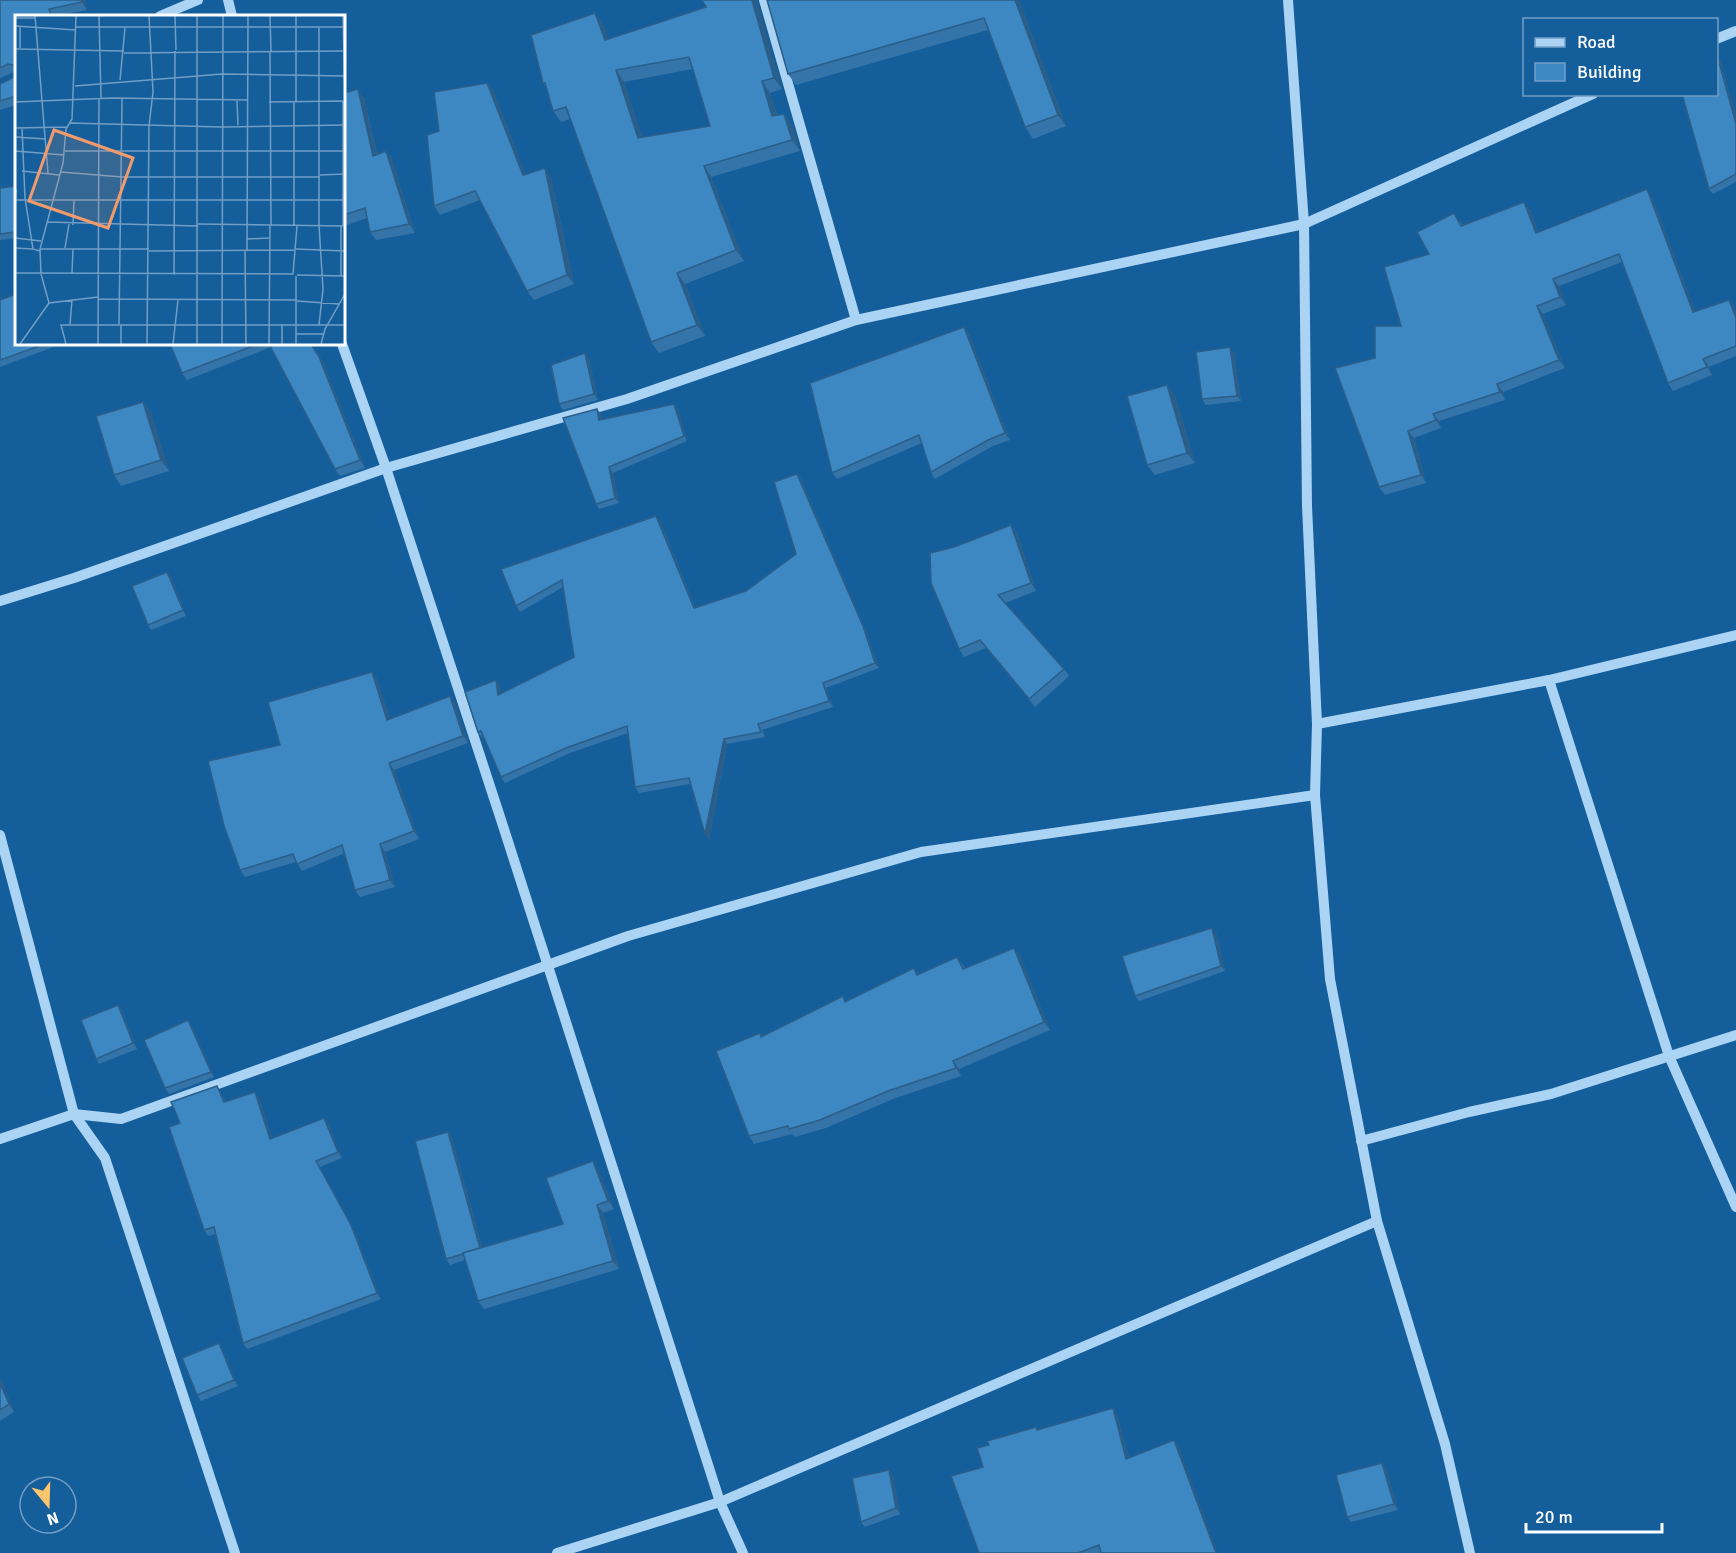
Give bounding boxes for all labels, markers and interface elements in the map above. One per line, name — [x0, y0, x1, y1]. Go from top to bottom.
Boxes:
inset map — [15, 15, 345, 345]
legend — [1523, 18, 1718, 96]
text: Road — [1577, 31, 1616, 53]
text: Building — [1577, 61, 1641, 83]
north arrow — [18, 1475, 78, 1535]
scale bar — [1526, 1496, 1662, 1534]
text: 20 m — [1535, 1506, 1573, 1528]
text: N — [44, 1507, 61, 1530]

